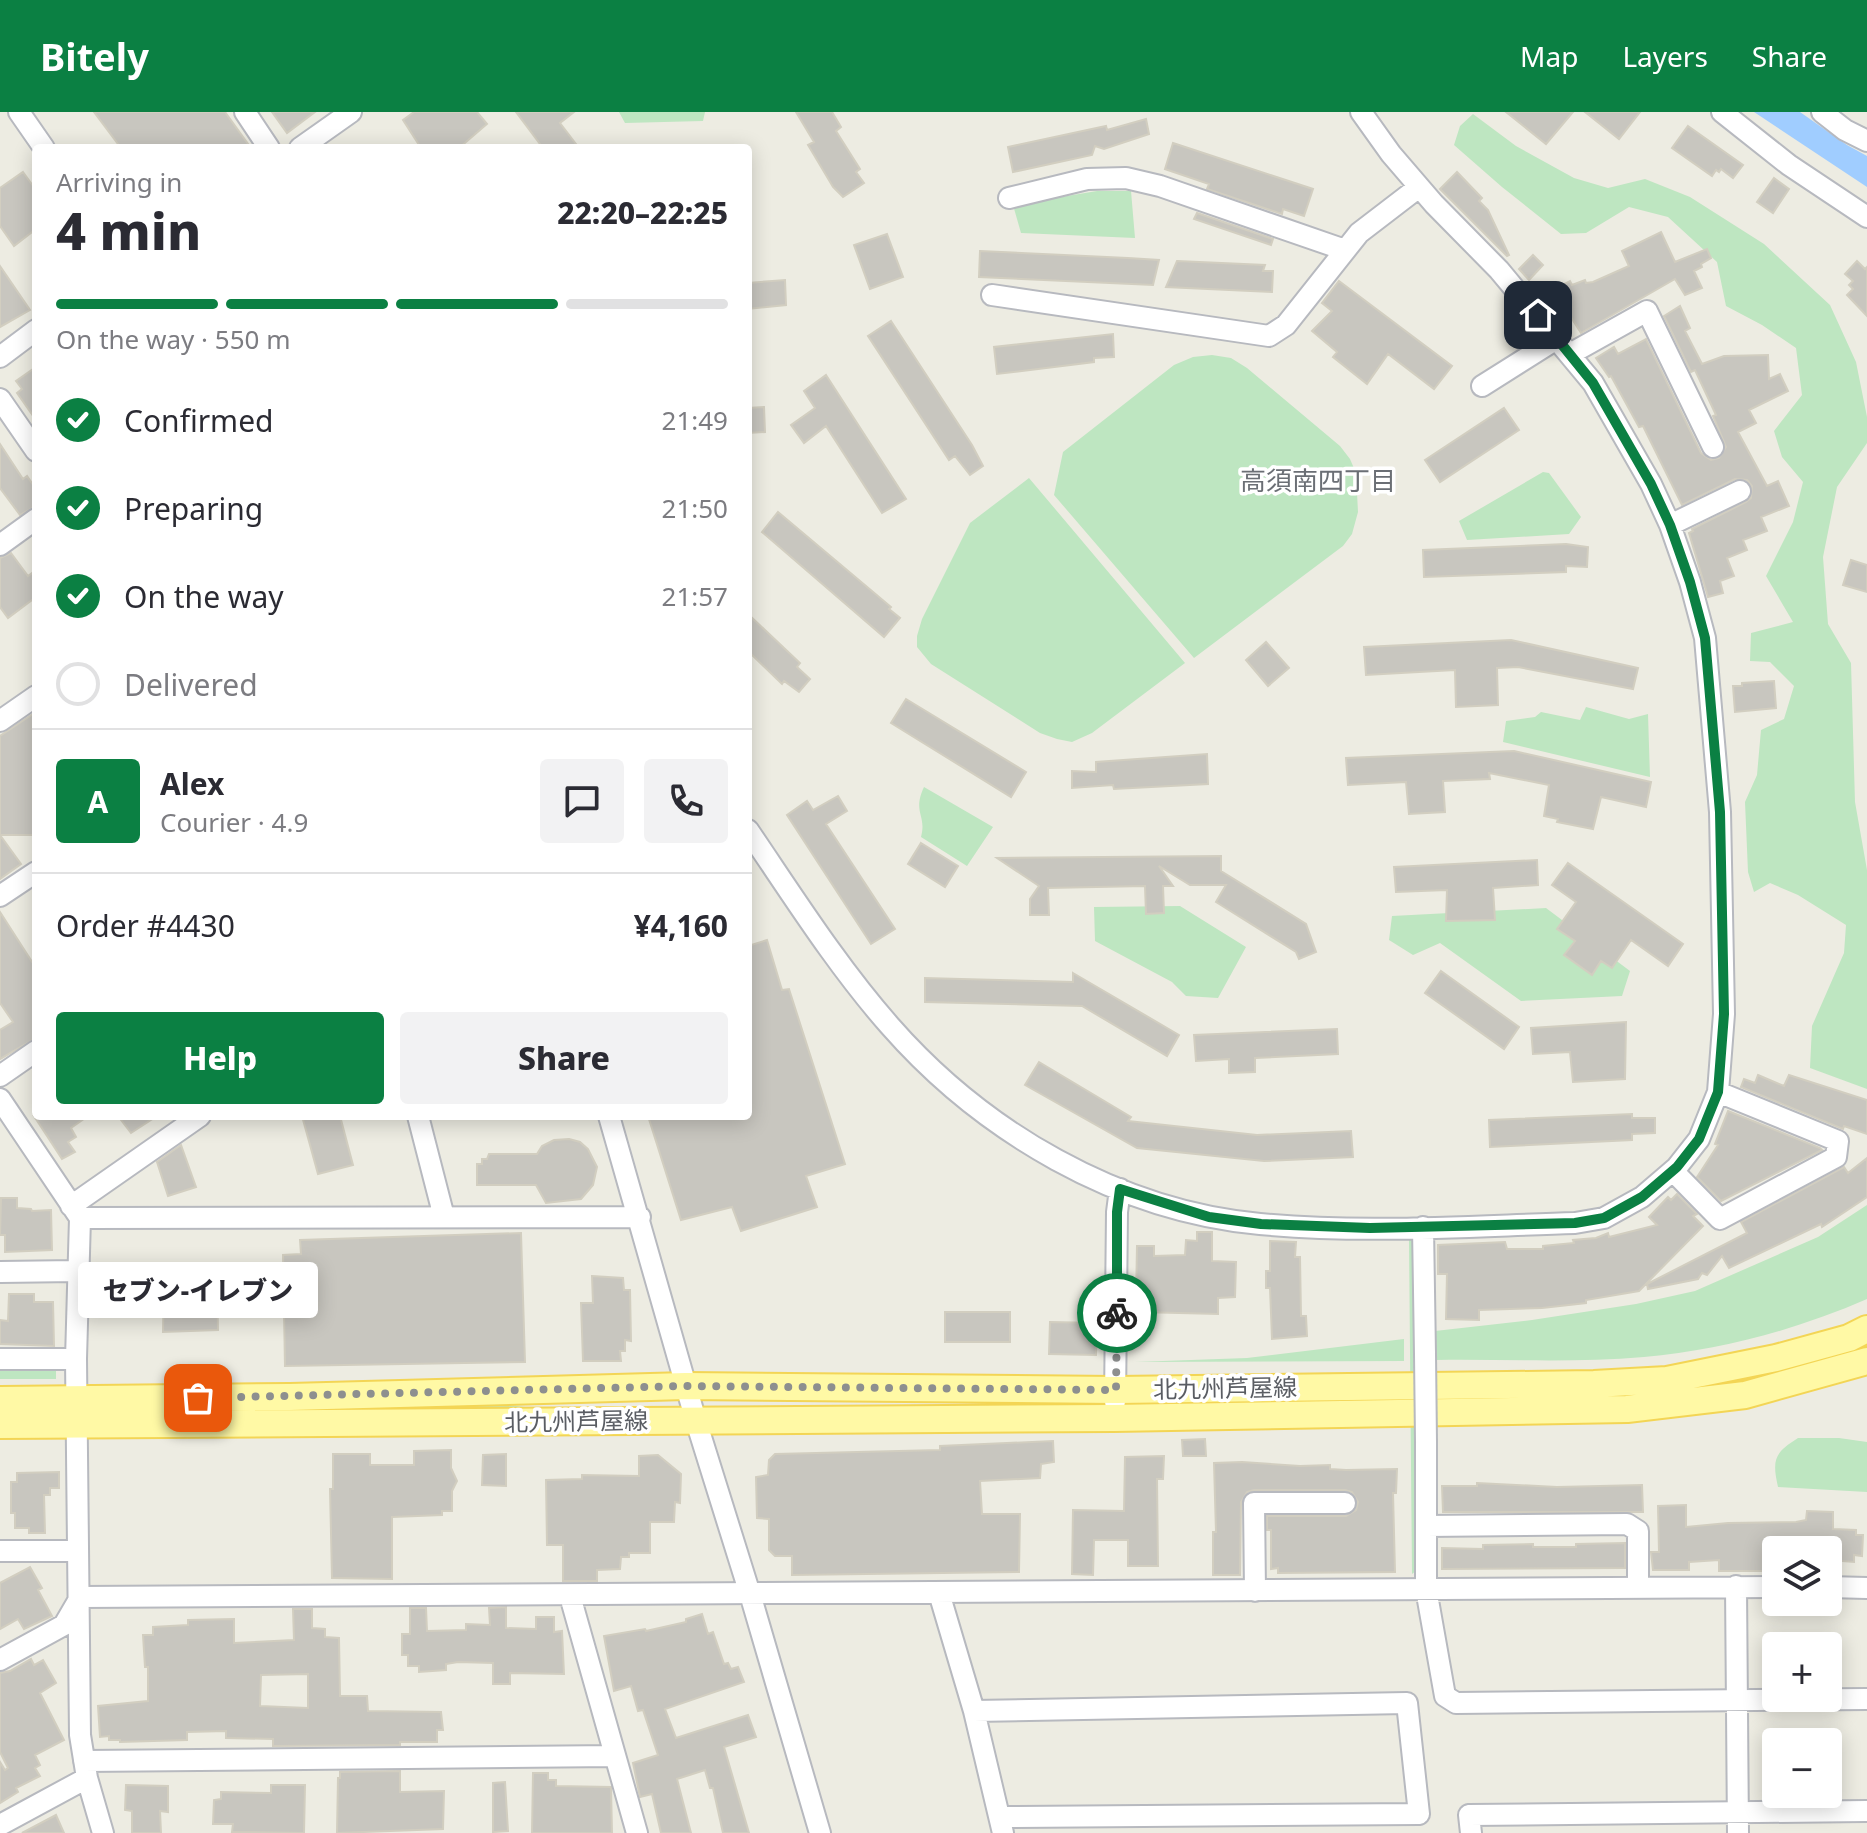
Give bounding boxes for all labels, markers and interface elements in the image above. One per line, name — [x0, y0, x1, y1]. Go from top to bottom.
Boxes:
text: Bitely — [40, 30, 149, 82]
text: Map — [1520, 37, 1578, 75]
text: Layers — [1622, 37, 1708, 75]
text: Share — [1752, 37, 1827, 75]
text: Arriving in — [56, 164, 182, 200]
text: 22:20–22:25 — [557, 192, 728, 233]
text: 4 min — [56, 194, 201, 265]
pin — [1504, 281, 1572, 349]
icon: home — [1516, 293, 1560, 337]
text: On the way · 550 m — [56, 321, 290, 357]
icon: check — [56, 398, 100, 442]
text: Confirmed — [124, 400, 274, 441]
text: 21:49 — [662, 402, 728, 438]
district label: 高須南四丁目 — [1240, 462, 1396, 498]
icon: check — [56, 486, 100, 530]
text: Preparing — [124, 488, 263, 529]
text: 21:50 — [662, 490, 728, 526]
icon: check — [56, 574, 100, 618]
text: On the way — [124, 576, 284, 617]
text: 21:57 — [662, 578, 728, 614]
text: Delivered — [124, 664, 258, 705]
button: chat — [540, 759, 624, 843]
button: phone — [644, 759, 728, 843]
text: Alex — [160, 763, 224, 804]
text: A — [88, 781, 108, 822]
text: Courier · 4.9 — [160, 804, 308, 840]
text: Order #4430 — [56, 905, 235, 946]
text: ¥4,160 — [634, 905, 728, 946]
button: Help — [56, 1012, 384, 1104]
button: Share — [400, 1012, 728, 1104]
callout: セブン-イレブン — [78, 1262, 318, 1318]
text: セブン-イレブン — [103, 1272, 293, 1308]
courier — [1077, 1273, 1157, 1353]
icon: bike — [1095, 1291, 1139, 1335]
pin — [164, 1364, 232, 1432]
street label: 北九州芦屋線 — [1153, 1370, 1297, 1405]
icon: bag — [176, 1376, 220, 1420]
street label: 北九州芦屋線 — [504, 1403, 648, 1438]
map controls — [1762, 1536, 1842, 1808]
button: layers — [1762, 1536, 1842, 1616]
button: + — [1762, 1632, 1842, 1712]
button: − — [1762, 1728, 1842, 1808]

